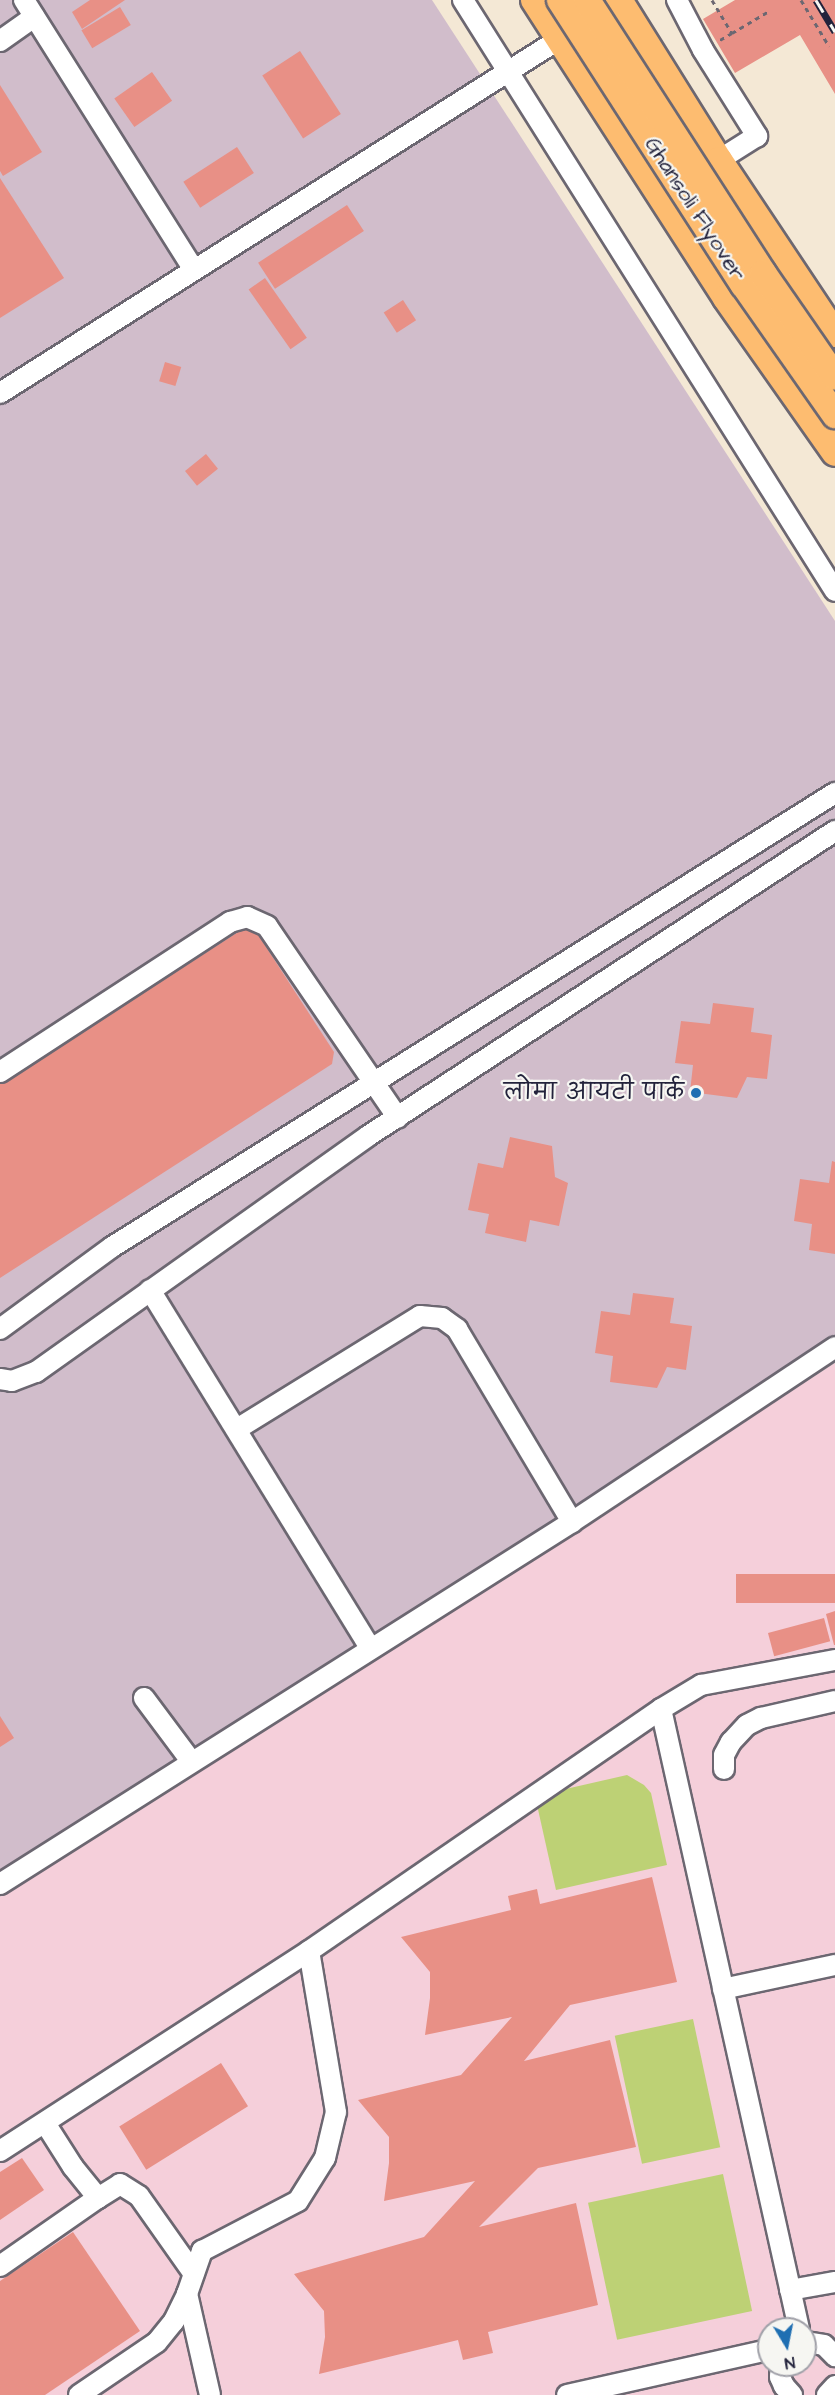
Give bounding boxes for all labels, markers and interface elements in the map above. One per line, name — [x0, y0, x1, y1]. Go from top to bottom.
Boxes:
street label: Ghansoli Flyover — [639, 132, 751, 286]
place label: लोमा आयटी पार्क — [504, 1080, 684, 1106]
marker: लोमा आयटी पार्क — [689, 1086, 703, 1100]
north arrow — [757, 2317, 817, 2377]
text: N — [783, 2351, 797, 2374]

